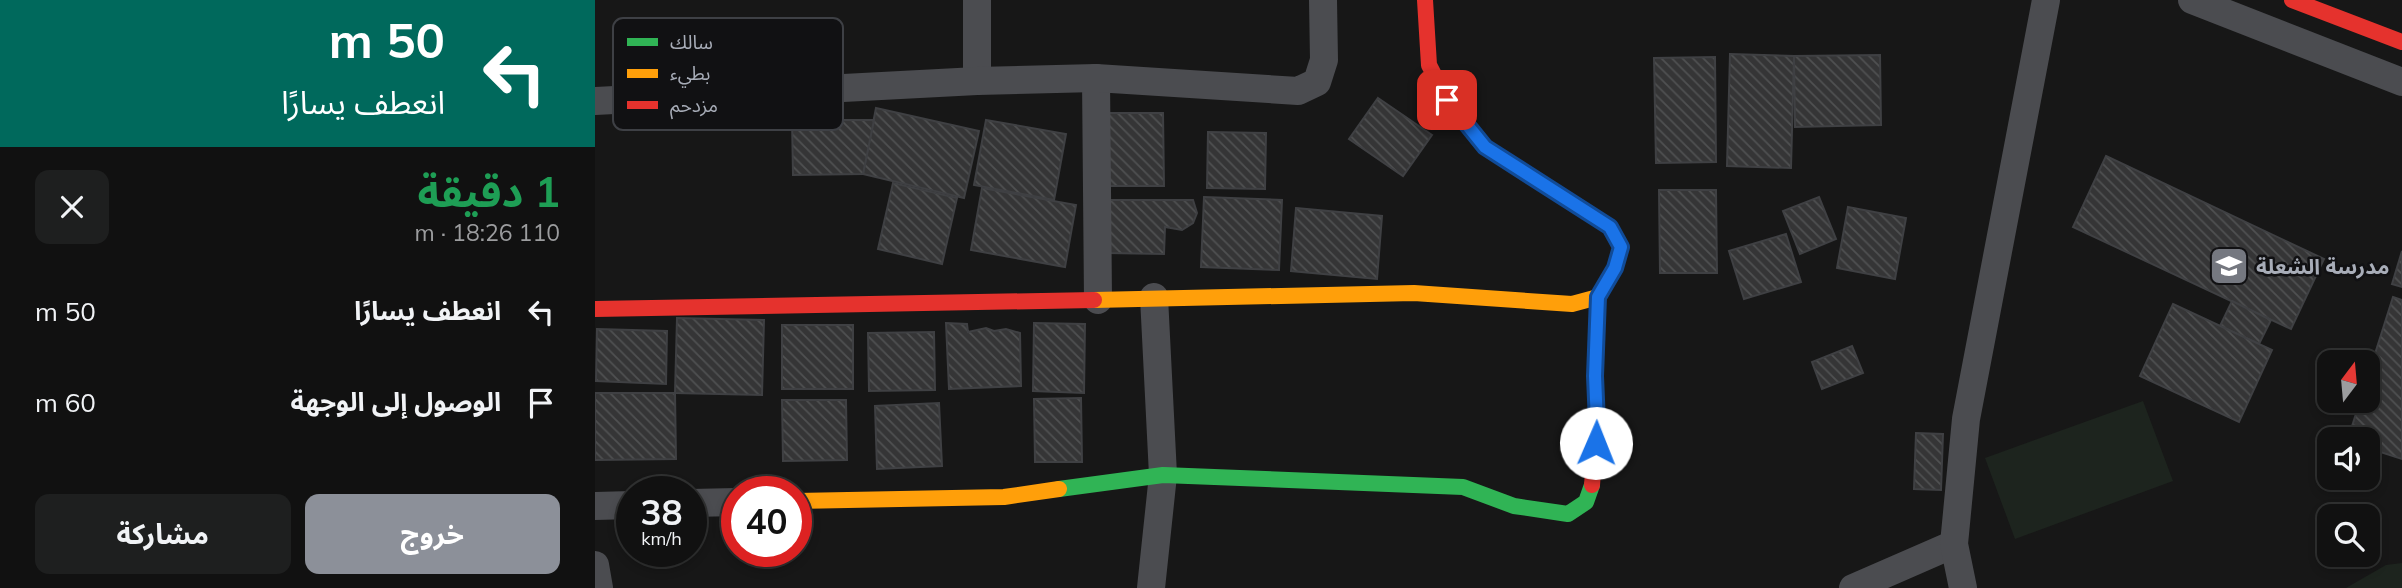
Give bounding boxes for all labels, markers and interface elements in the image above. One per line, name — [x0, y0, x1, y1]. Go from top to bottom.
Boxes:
text: 50 m — [329, 9, 445, 70]
legend — [613, 18, 843, 130]
icon: left — [469, 28, 560, 119]
text: سالك — [670, 30, 713, 54]
text: بطيء — [670, 61, 710, 88]
pin — [1417, 70, 1477, 130]
icon: arrive — [1428, 81, 1466, 119]
text: انعطف يسارًا — [281, 82, 445, 122]
text: مزدحم — [670, 93, 718, 120]
text: 1 دقيقة — [418, 165, 560, 218]
button: close — [35, 170, 109, 244]
text: 110 m · 18:26 — [415, 218, 560, 247]
school or university icon: مدرسة الشعلة — [2208, 245, 2250, 287]
place label: مدرسة الشعلة — [2256, 253, 2389, 279]
icon: left — [522, 293, 560, 331]
text: انعطف يسارًا — [354, 294, 501, 327]
text: 50 m — [35, 295, 96, 328]
north arrow — [2317, 350, 2380, 413]
map controls — [2317, 350, 2380, 567]
icon: arrive — [522, 384, 560, 422]
text: الوصول إلى الوجهة — [290, 385, 501, 418]
text: 60 m — [35, 386, 96, 419]
position arrow — [1559, 406, 1633, 480]
button: sound — [2317, 427, 2380, 490]
speed limit sign: 40 — [721, 476, 812, 567]
text: 38 — [640, 490, 683, 534]
button: مشاركة — [35, 494, 291, 574]
button: خروج — [305, 494, 560, 574]
button: search — [2317, 504, 2380, 567]
text: km/h — [641, 527, 682, 550]

